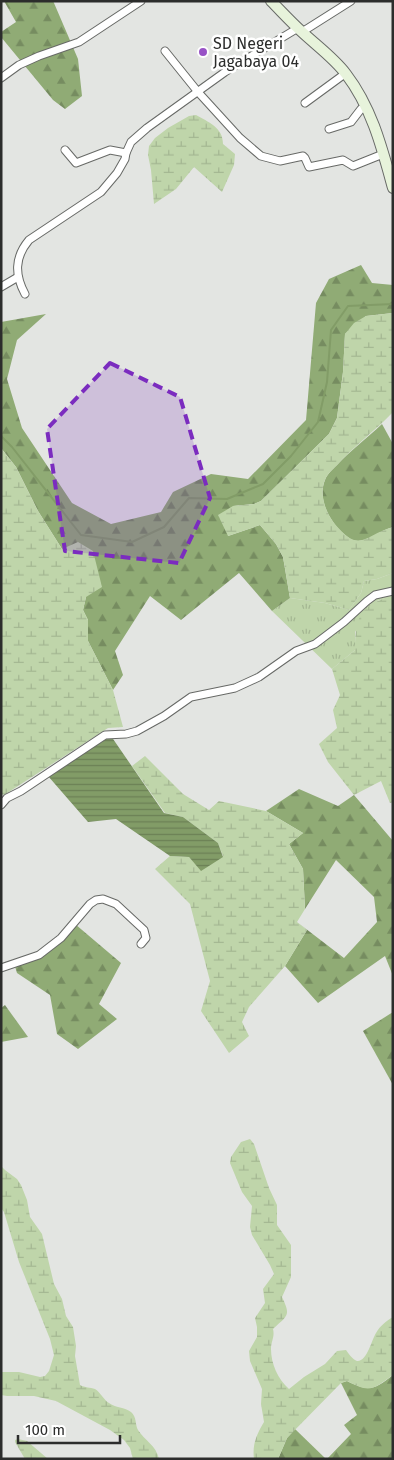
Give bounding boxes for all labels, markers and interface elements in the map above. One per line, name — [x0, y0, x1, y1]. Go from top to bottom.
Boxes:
place label: SD Negeri Jagabaya 04 — [213, 34, 299, 71]
marker: SD Negeri Jagabaya 04 — [197, 46, 209, 58]
scale bar — [18, 1412, 120, 1444]
text: 100 m — [25, 1421, 65, 1439]

